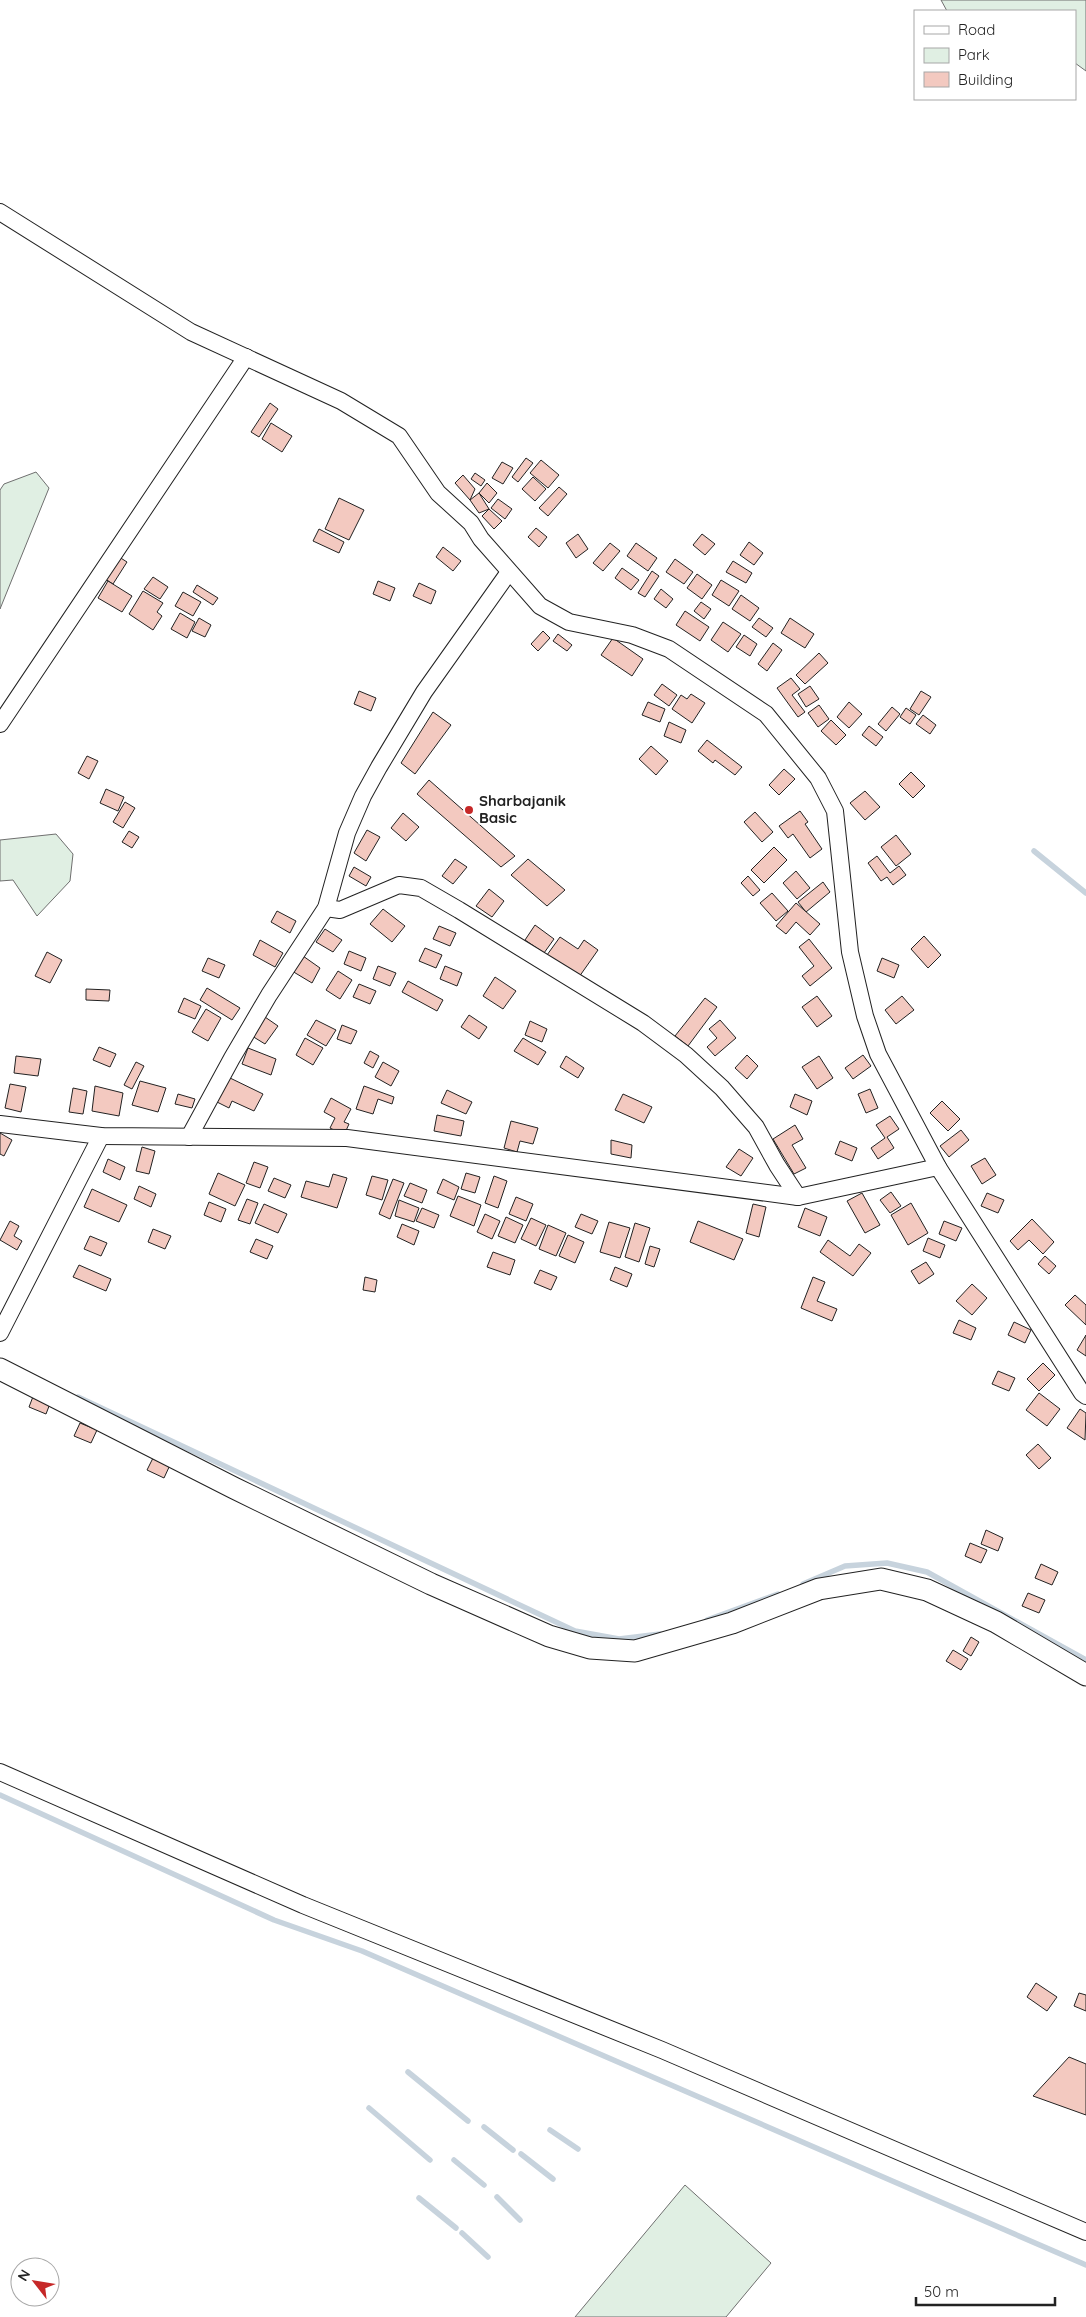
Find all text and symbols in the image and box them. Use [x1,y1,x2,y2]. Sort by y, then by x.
legend [914,10,1076,100]
text: Road [958,20,995,39]
text: Park [958,45,990,64]
text: Building [958,70,1013,89]
place label: Sharbajanik Basic [479,791,566,827]
marker: Sharbajanik Basic [463,804,475,816]
north arrow [10,2257,60,2307]
text: N [13,2266,34,2284]
scale bar [916,2274,1055,2306]
text: 50 m [924,2282,959,2301]

